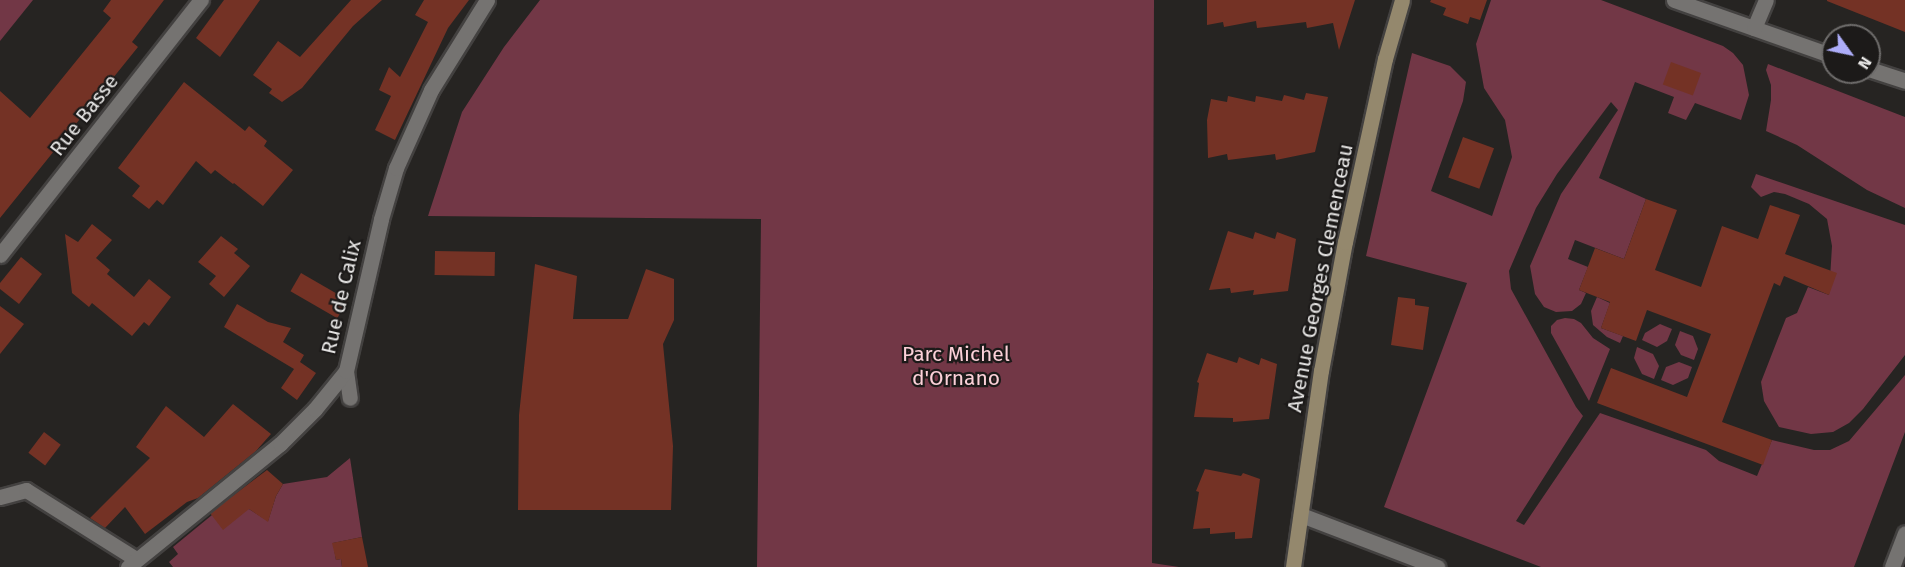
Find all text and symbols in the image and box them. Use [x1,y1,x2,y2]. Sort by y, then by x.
north arrow [1821,24,1881,84]
text: N [1854,53,1876,73]
street label: Rue Basse [44,69,124,161]
street label: Avenue Georges Clemenceau [1282,142,1358,414]
street label: Rue de Calix [316,237,366,357]
park label: Parc Michel d'Ornano [902,341,1010,391]

